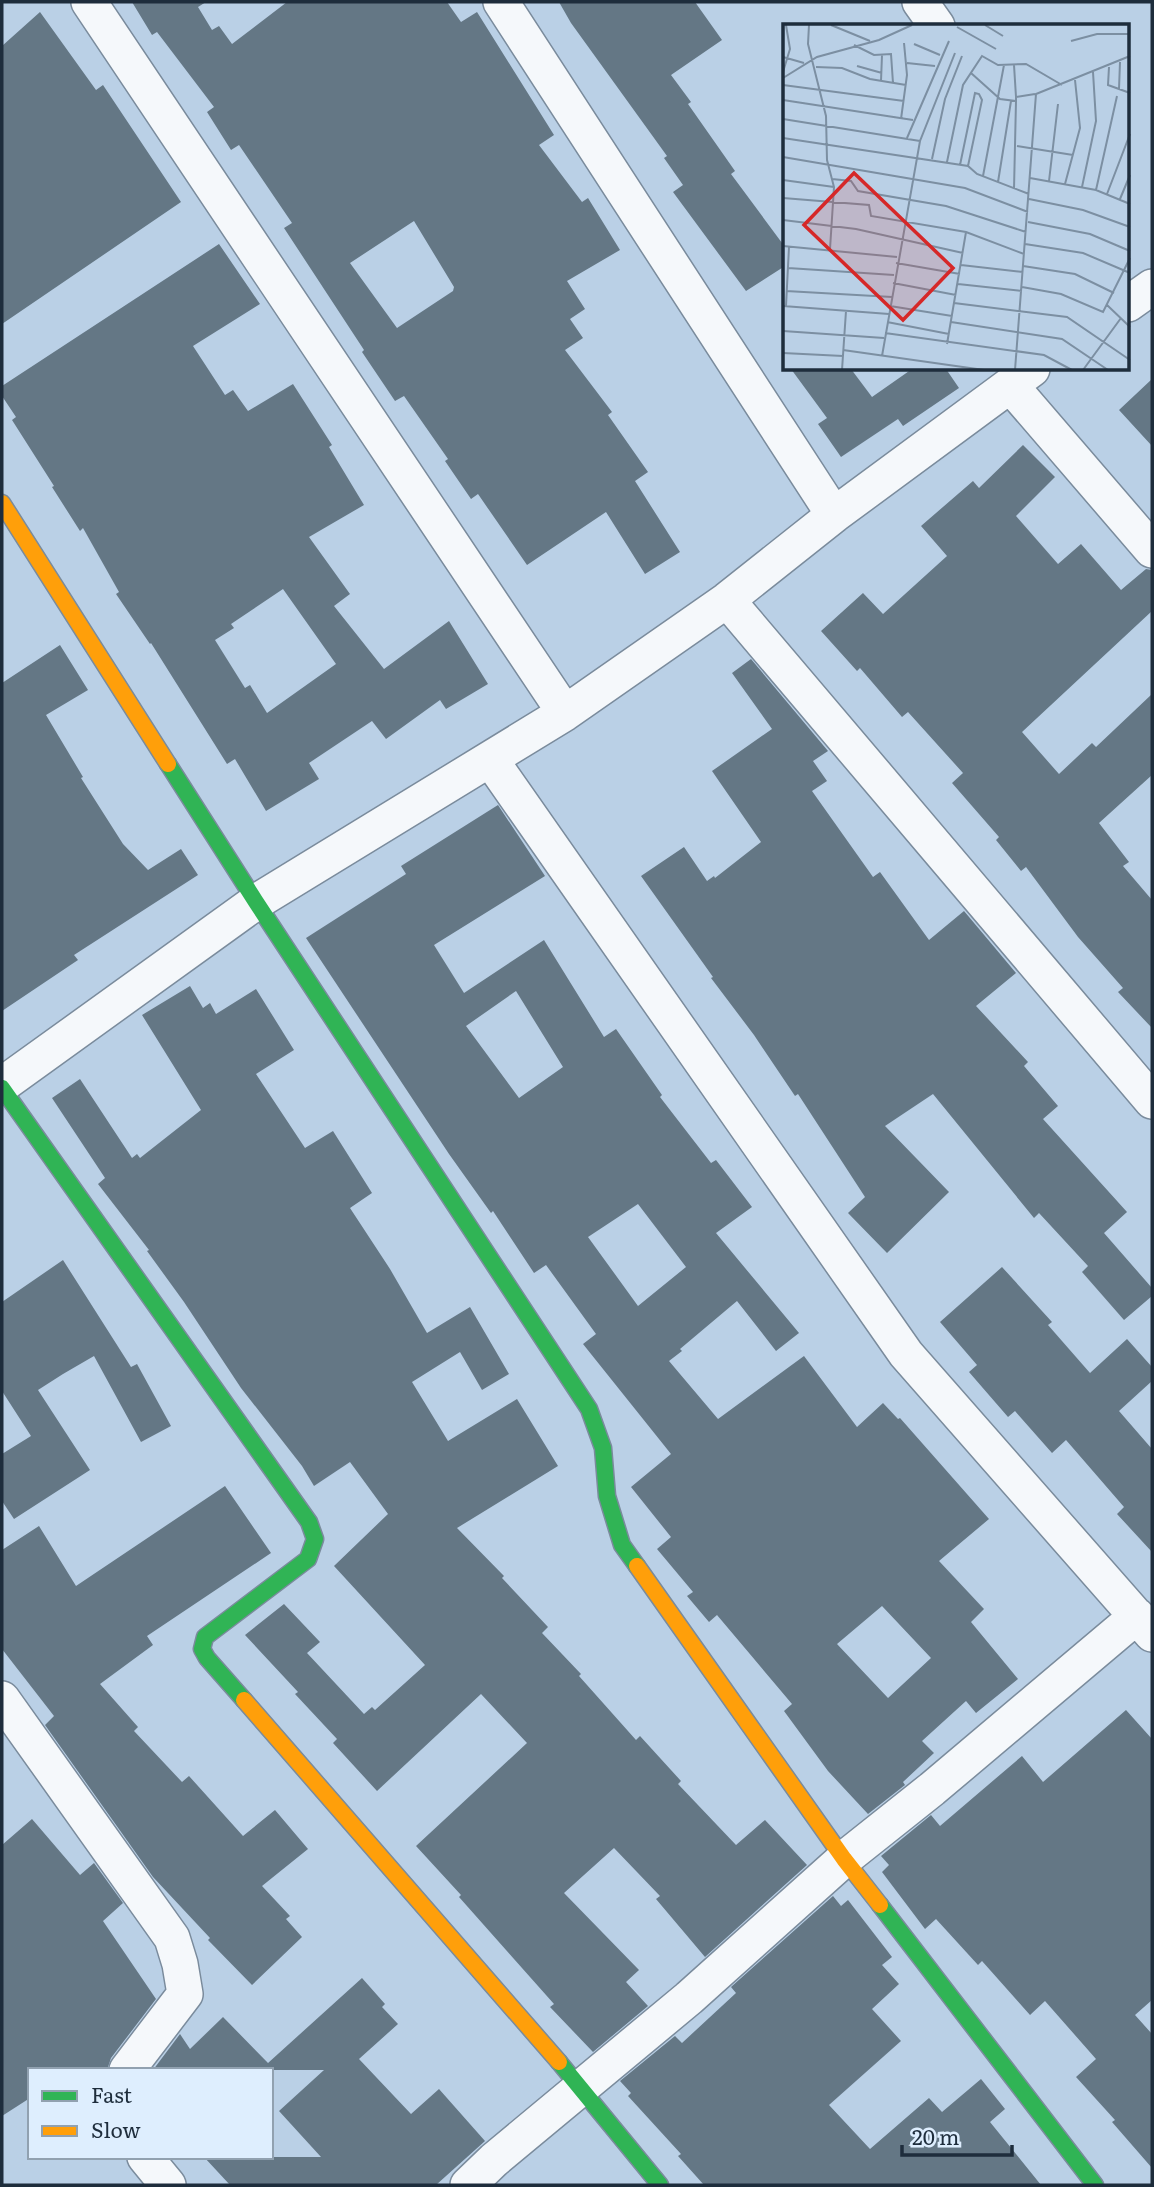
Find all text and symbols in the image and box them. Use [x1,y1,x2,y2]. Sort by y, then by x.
inset map [783,24,1130,371]
legend [28,2068,273,2159]
text: Fast [91,2078,132,2109]
text: Slow [91,2113,141,2144]
scale bar [902,2114,1012,2158]
text: 20 m [912,2120,959,2151]

